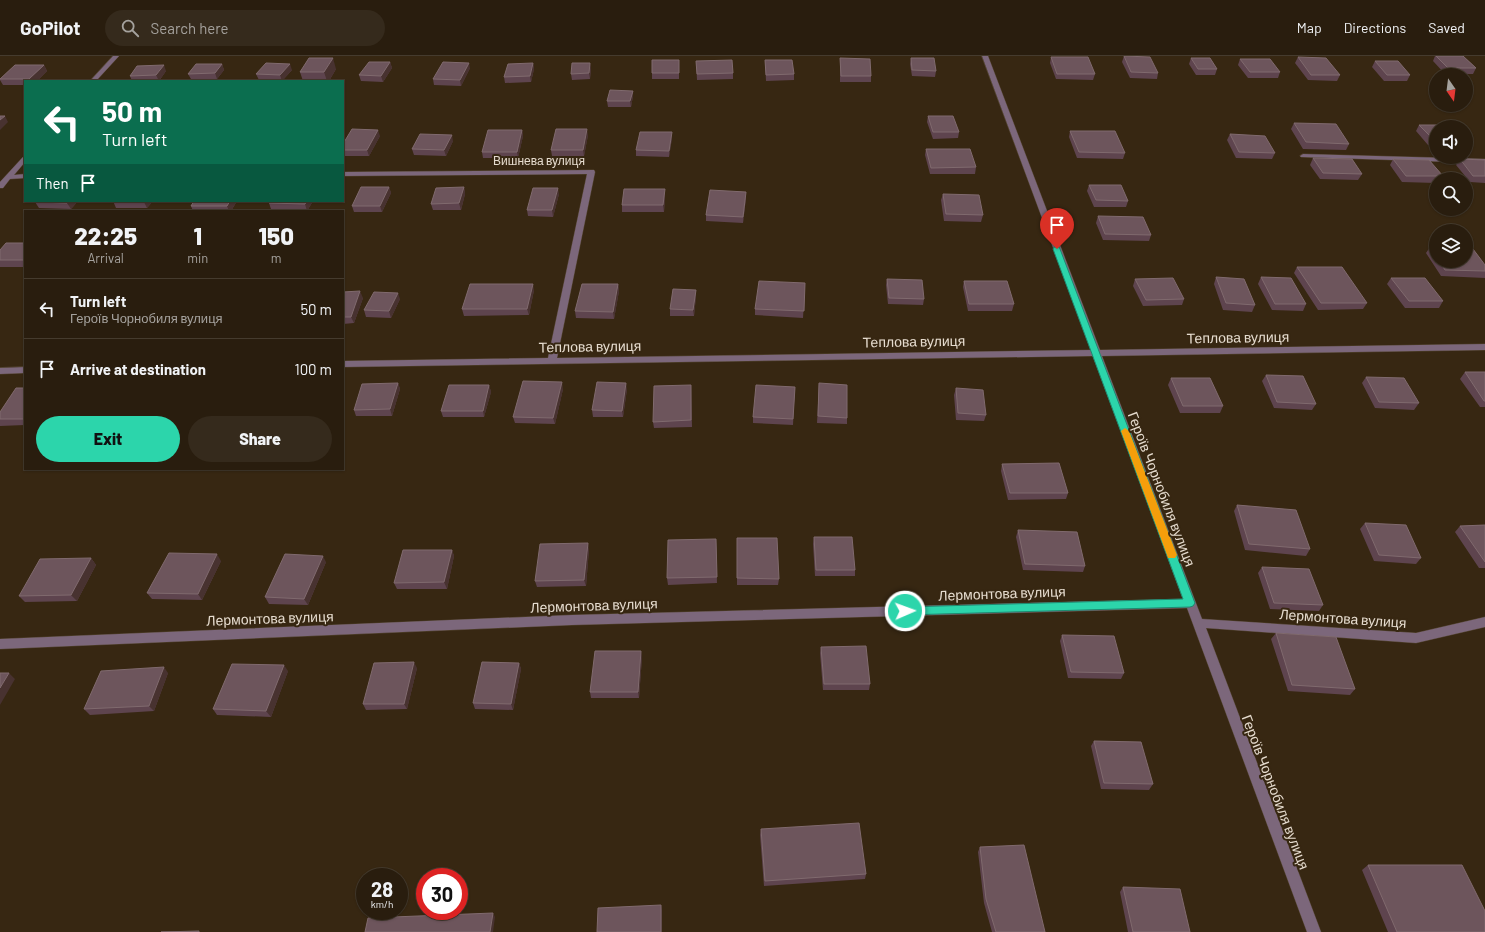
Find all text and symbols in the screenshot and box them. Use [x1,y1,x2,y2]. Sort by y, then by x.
search box [105,10,385,46]
text: GoPilot [20,16,81,39]
icon: search [119,17,141,39]
text: Search here [151,19,229,37]
text: Map [1297,19,1322,36]
text: Directions [1344,19,1406,36]
text: Saved [1428,19,1465,36]
north arrow [1429,68,1473,112]
map controls [1429,68,1473,268]
text: 50 m [102,94,162,128]
icon: left [36,96,88,148]
button: sound [1429,120,1473,164]
text: Turn left [102,128,168,150]
street label: Вишнева вулиця [493,153,585,168]
icon: arrive [77,172,99,194]
button: search [1429,172,1473,216]
text: Then [36,174,69,192]
pin [1040,208,1074,249]
icon: arrive [1046,214,1068,236]
text: 22:25 [74,221,137,250]
text: 1 [194,221,202,250]
text: 150 [258,221,294,250]
button: layers [1429,224,1473,268]
text: Arrival [87,250,124,266]
text: min [187,250,208,266]
text: m [271,250,282,266]
text: Turn left [70,292,126,310]
icon: left [36,298,58,320]
text: 50 m [300,300,332,318]
text: Героїв Чорнобиля вулиця [70,310,223,326]
street label: Теплова вулиця [1187,328,1289,346]
street label: Теплова вулиця [863,332,965,350]
street label: Теплова вулиця [539,337,641,355]
icon: arrive [36,358,58,380]
text: Arrive at destination [70,360,206,378]
text: 100 m [294,360,332,378]
street label: Героїв Чорнобиля вулиця [1125,409,1199,569]
button: Exit [36,416,180,462]
button: Share [188,416,332,462]
street label: Лермонтова вулиця [938,582,1066,604]
position arrow [884,590,926,632]
street label: Лермонтова вулиця [530,594,658,616]
street label: Лермонтова вулиця [1279,605,1407,631]
street label: Лермонтова вулиця [206,607,334,629]
street label: Героїв Чорнобиля вулиця [1239,712,1313,872]
speed limit sign: 30 [416,868,468,920]
text: 28 [371,877,393,901]
text: km/h [371,898,393,910]

